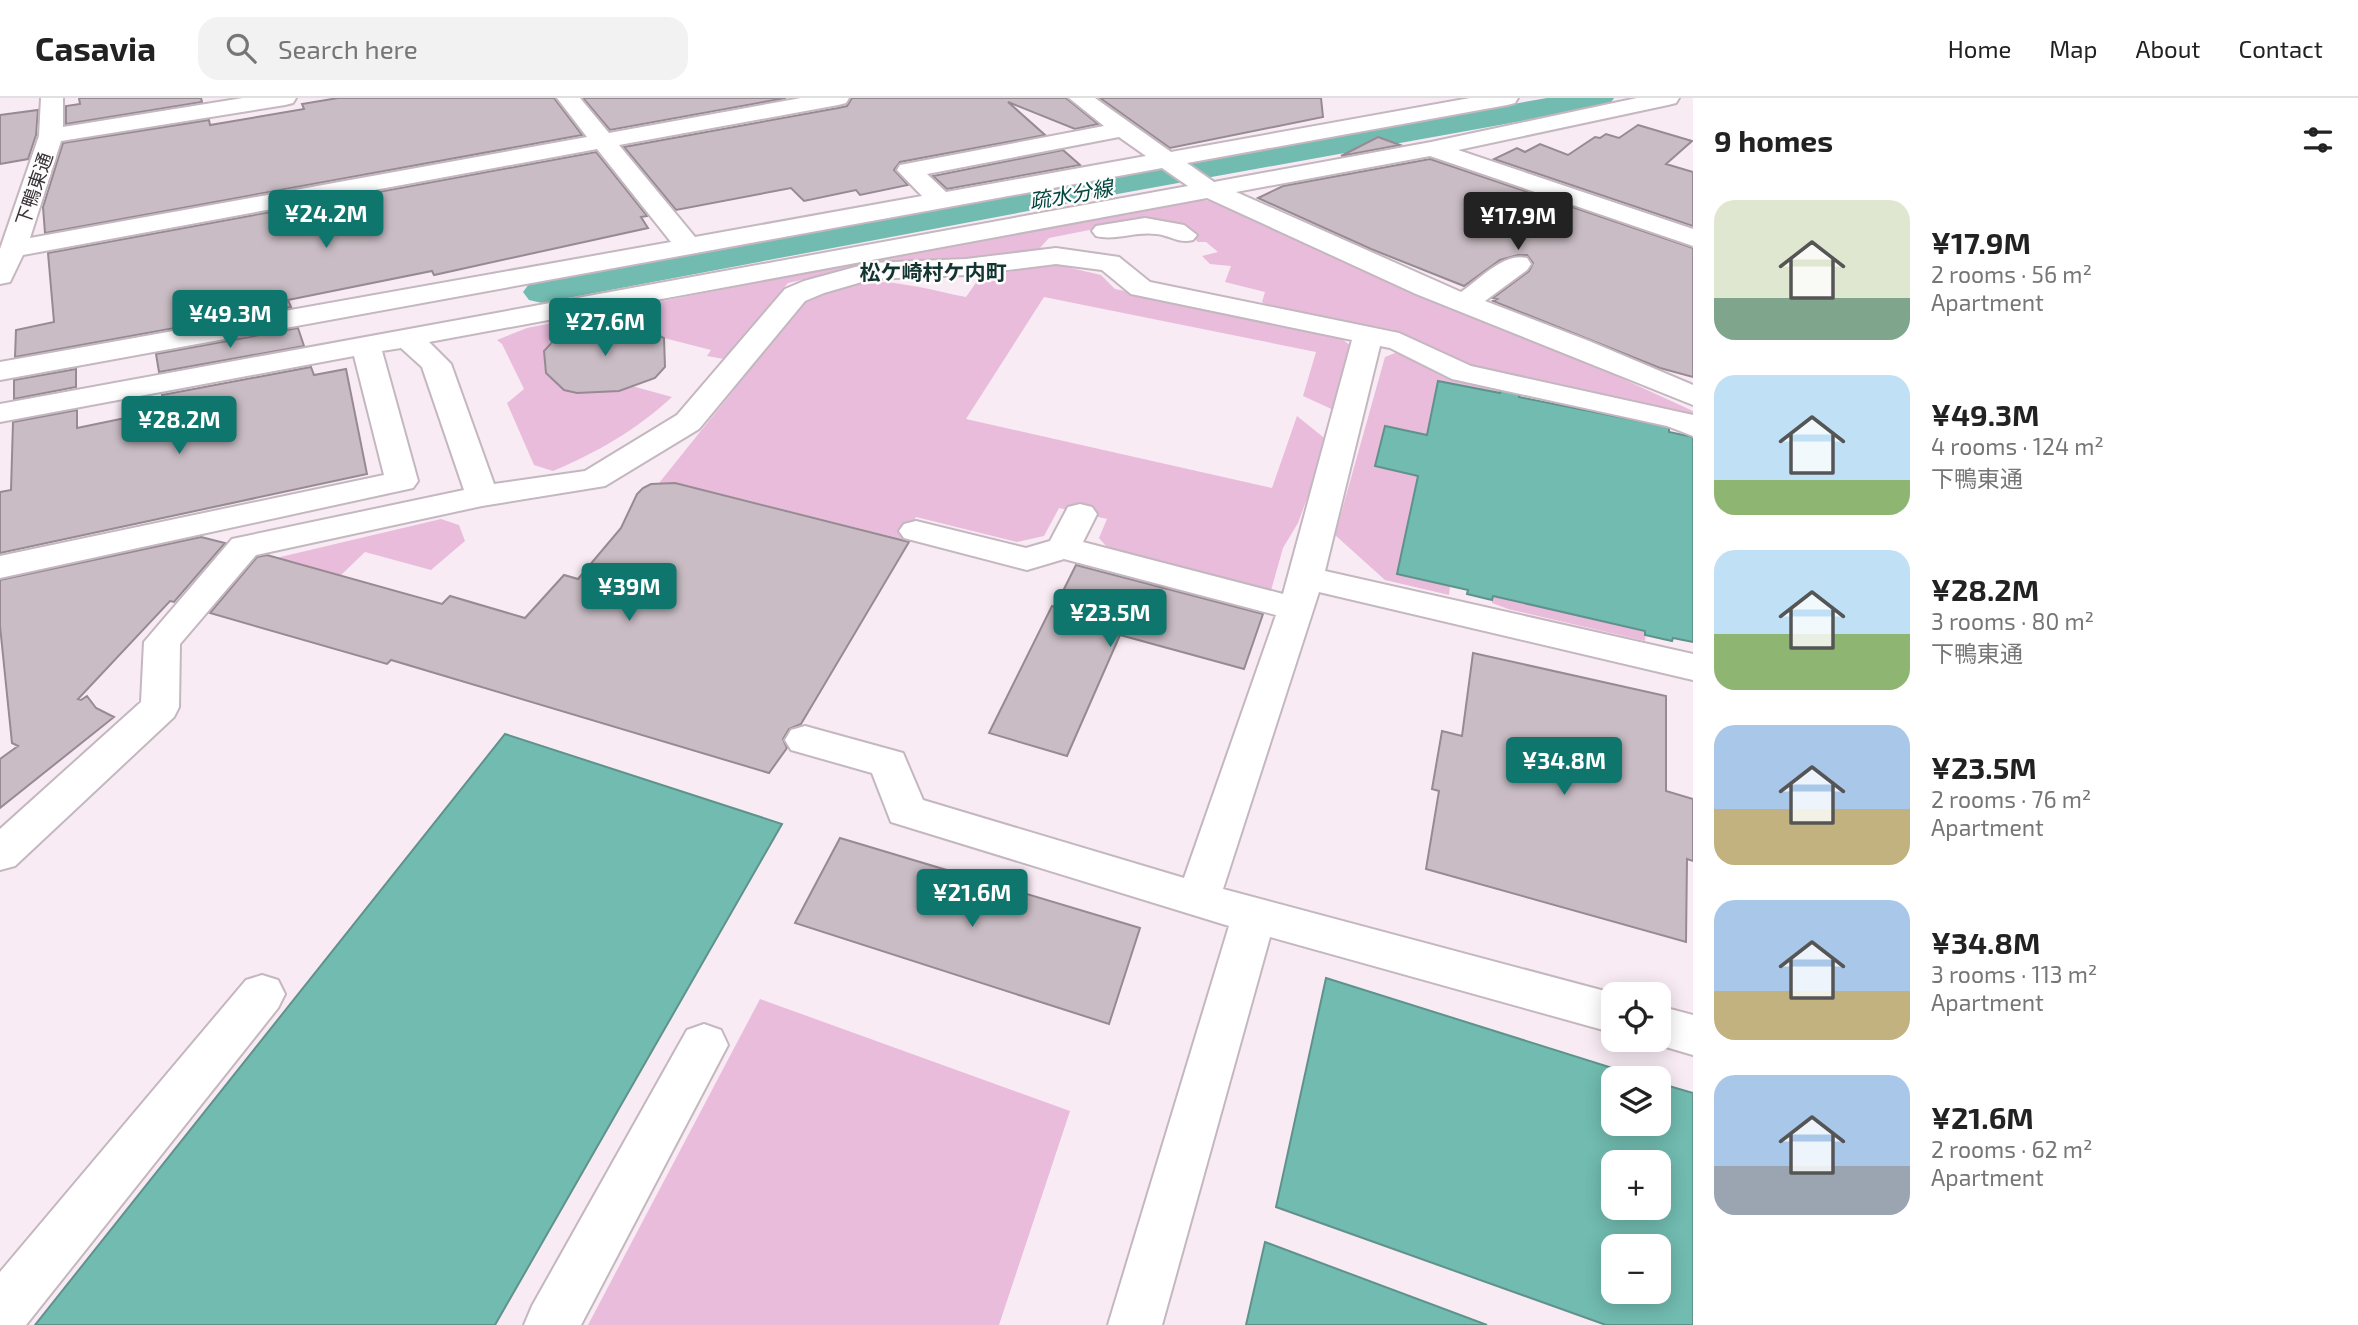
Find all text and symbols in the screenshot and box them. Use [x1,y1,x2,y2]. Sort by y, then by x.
search box [198,17,688,80]
text: Casavia [35,28,156,68]
icon: search [222,29,260,67]
text: Search here [278,33,418,64]
text: Home [1948,34,2011,63]
text: Map [2049,34,2097,63]
text: About [2135,34,2201,63]
text: Contact [2239,34,2323,63]
icon: filters [2299,121,2337,159]
text: 9 homes [1714,122,1833,158]
street label: 下鴨東通 [10,149,57,229]
water label: 疏水分線 [1027,173,1117,213]
pin: ¥24.2M [269,190,383,250]
pin: ¥17.9M [1461,192,1575,252]
text: ¥24.2M [284,199,368,227]
text: ¥17.9M [1480,201,1556,229]
text: ¥17.9M [1931,224,2031,260]
icon: home [1770,228,1854,312]
district label: 松ケ崎村ケ内町 [860,259,1007,284]
text: 2 rooms · 56 m² [1931,260,2092,288]
text: Apartment [1931,288,2044,316]
pin: ¥49.3M [173,290,287,350]
text: ¥49.3M [188,299,272,327]
pin: ¥27.6M [548,299,662,358]
text: ¥27.6M [565,307,645,335]
pin: ¥28.2M [122,396,236,456]
text: ¥49.3M [1931,396,2040,432]
icon: home [1770,403,1854,487]
text: ¥28.2M [138,405,220,433]
text: 4 rooms · 124 m² [1931,432,2104,460]
text: 下鴨東通 [1931,464,2023,492]
pin: ¥39M [588,564,670,623]
text: ¥28.2M [1931,571,2039,607]
text: ¥39M [598,572,660,600]
icon: home [1770,578,1854,662]
pin: ¥23.5M [1053,589,1167,649]
text: ¥23.5M [1069,598,1151,626]
text: 3 rooms · 80 m² [1931,607,2094,635]
text: 下鴨東通 [1931,639,2023,667]
pin: ¥34.8M [1507,738,1621,797]
text: ¥34.8M [1522,746,1606,774]
text: ¥23.5M [1931,749,2037,785]
icon: home [1770,753,1854,837]
text: 2 rooms · 76 m² [1931,785,2091,813]
text: Apartment [1931,813,2044,841]
pin: ¥21.6M [915,870,1029,929]
text: ¥21.6M [933,878,1011,906]
text: ¥34.8M [1931,924,2041,960]
icon: home [1770,928,1854,1012]
text: 3 rooms · 113 m² [1931,960,2097,988]
map controls [1601,982,1671,1304]
button: locate [1601,982,1671,1052]
text: Apartment [1931,988,2044,1016]
button: layers [1601,1066,1671,1136]
text: ¥21.6M [1931,1099,2034,1135]
icon: home [1770,1103,1854,1187]
text: 2 rooms · 62 m² [1931,1135,2093,1163]
button: + [1601,1150,1671,1220]
text: Apartment [1931,1163,2044,1191]
button: − [1601,1234,1671,1304]

